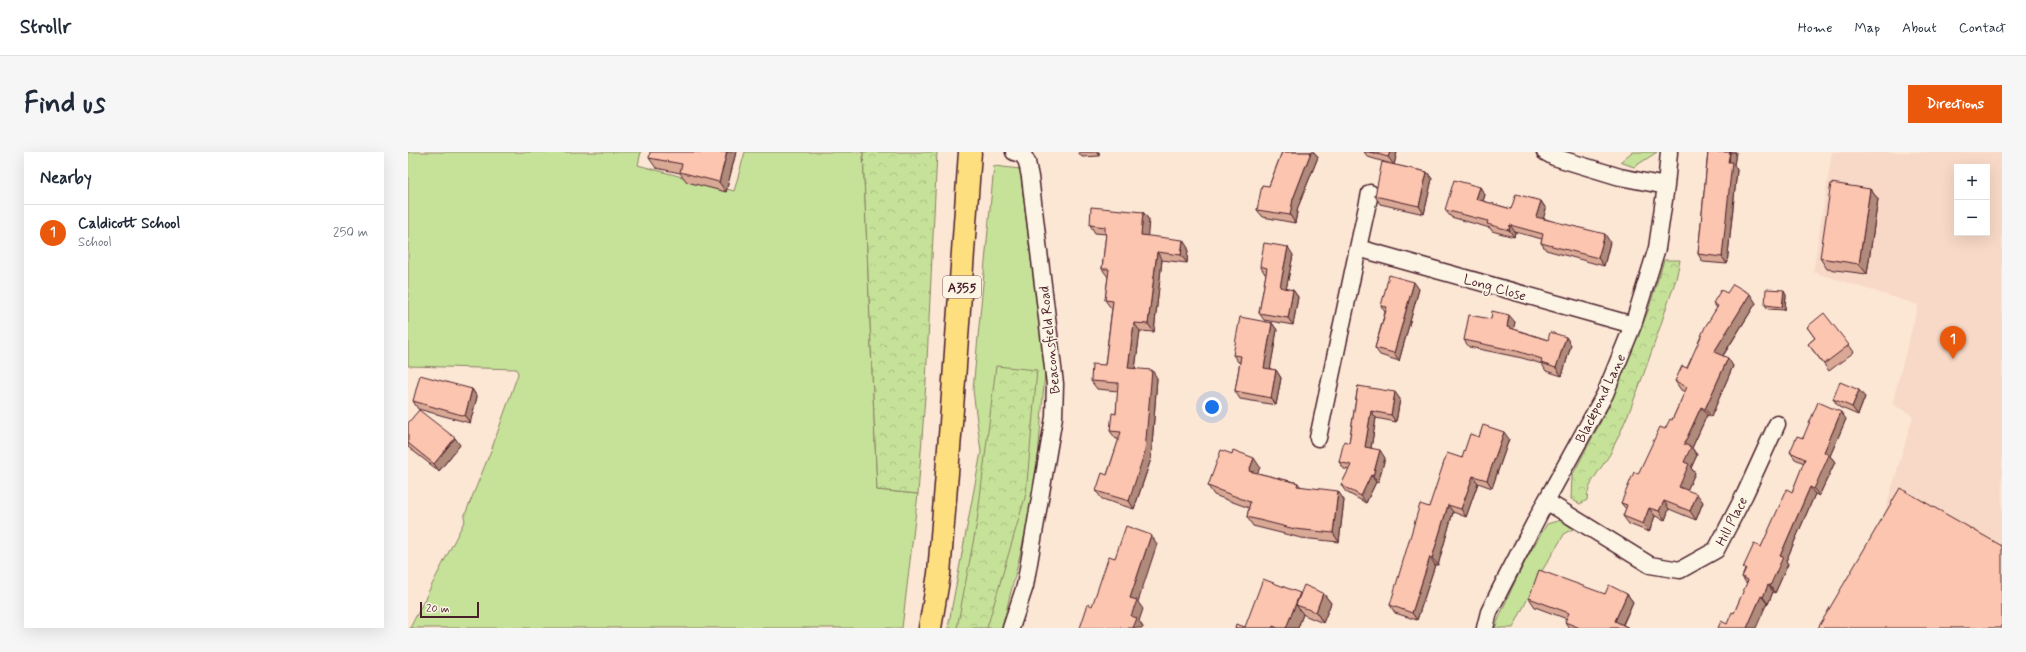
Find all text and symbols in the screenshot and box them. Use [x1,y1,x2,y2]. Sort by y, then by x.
text: Strollr [20,15,71,40]
text: Home [1798,19,1832,37]
text: Map [1854,19,1880,37]
text: About [1902,19,1937,37]
text: Contact [1959,19,2006,37]
button: Directions [1908,85,2002,123]
text: Find us [24,86,105,123]
map controls [1954,164,1990,236]
button: + [1954,164,1990,200]
text: Nearby [40,167,92,189]
button: − [1954,200,1990,236]
text: Caldicott School [78,214,180,234]
text: 1 [50,224,56,241]
text: 250 m [333,224,368,241]
text: School [78,234,112,251]
street label: Long Close [1461,270,1528,306]
road number: A355 [943,276,981,298]
street label: Beaconsfield Road [1035,285,1065,395]
pin: 1 [1940,326,1966,359]
street label: Blackpond Lane [1572,351,1630,446]
your location [1202,397,1222,417]
street label: Hill Place [1712,494,1752,549]
scale bar [420,600,479,619]
text: 20 m [426,602,449,616]

